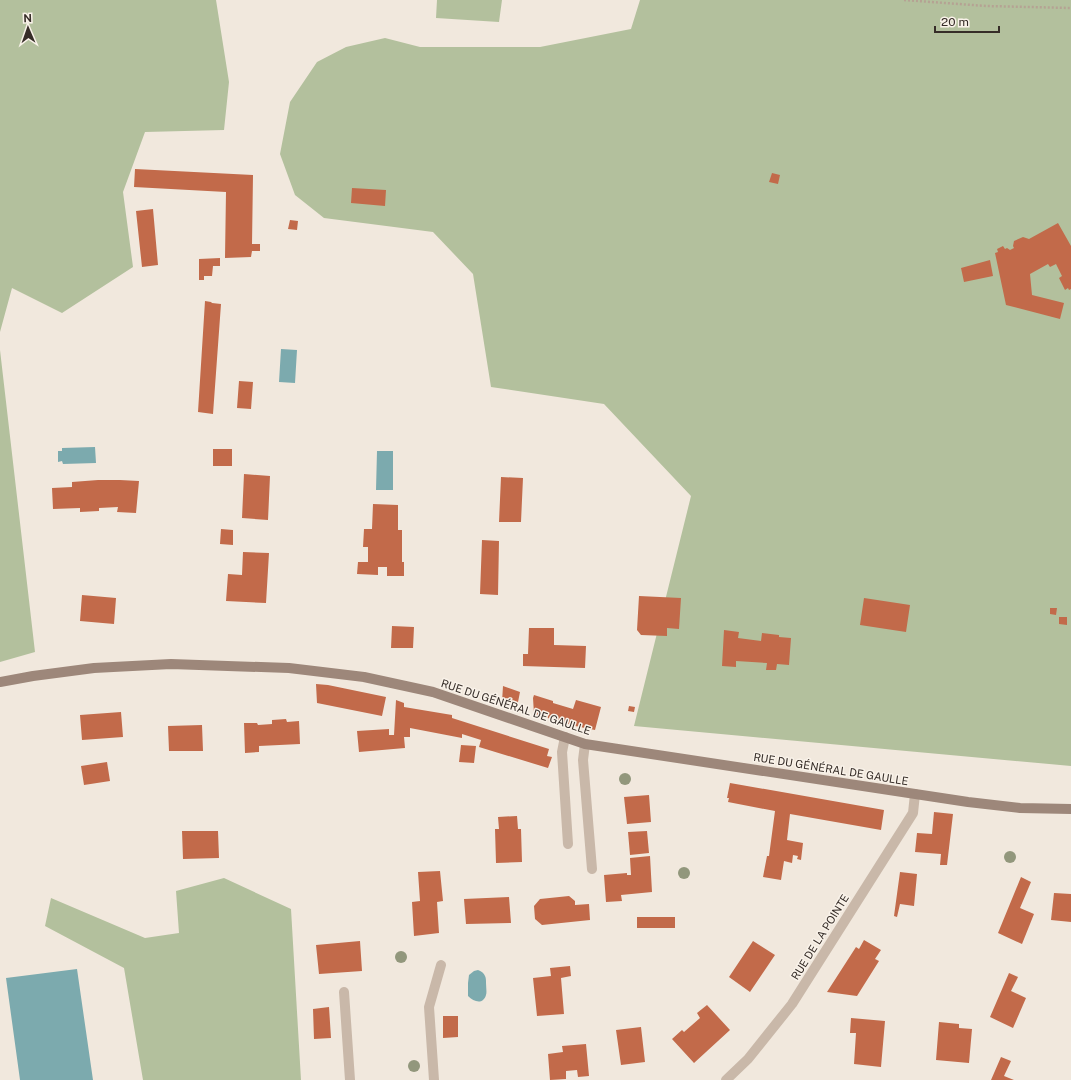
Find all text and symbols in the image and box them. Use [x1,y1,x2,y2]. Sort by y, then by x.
north arrow [8,8,48,48]
scale bar [935,8,999,34]
text: N [23,12,32,24]
text: 20 m [941,15,969,29]
street label: RUE DU GÉNÉRAL DE GAULLE [440,676,593,737]
street label: RUE DU GÉNÉRAL DE GAULLE [753,750,910,787]
street label: RUE DE LA POINTE [789,892,851,982]

